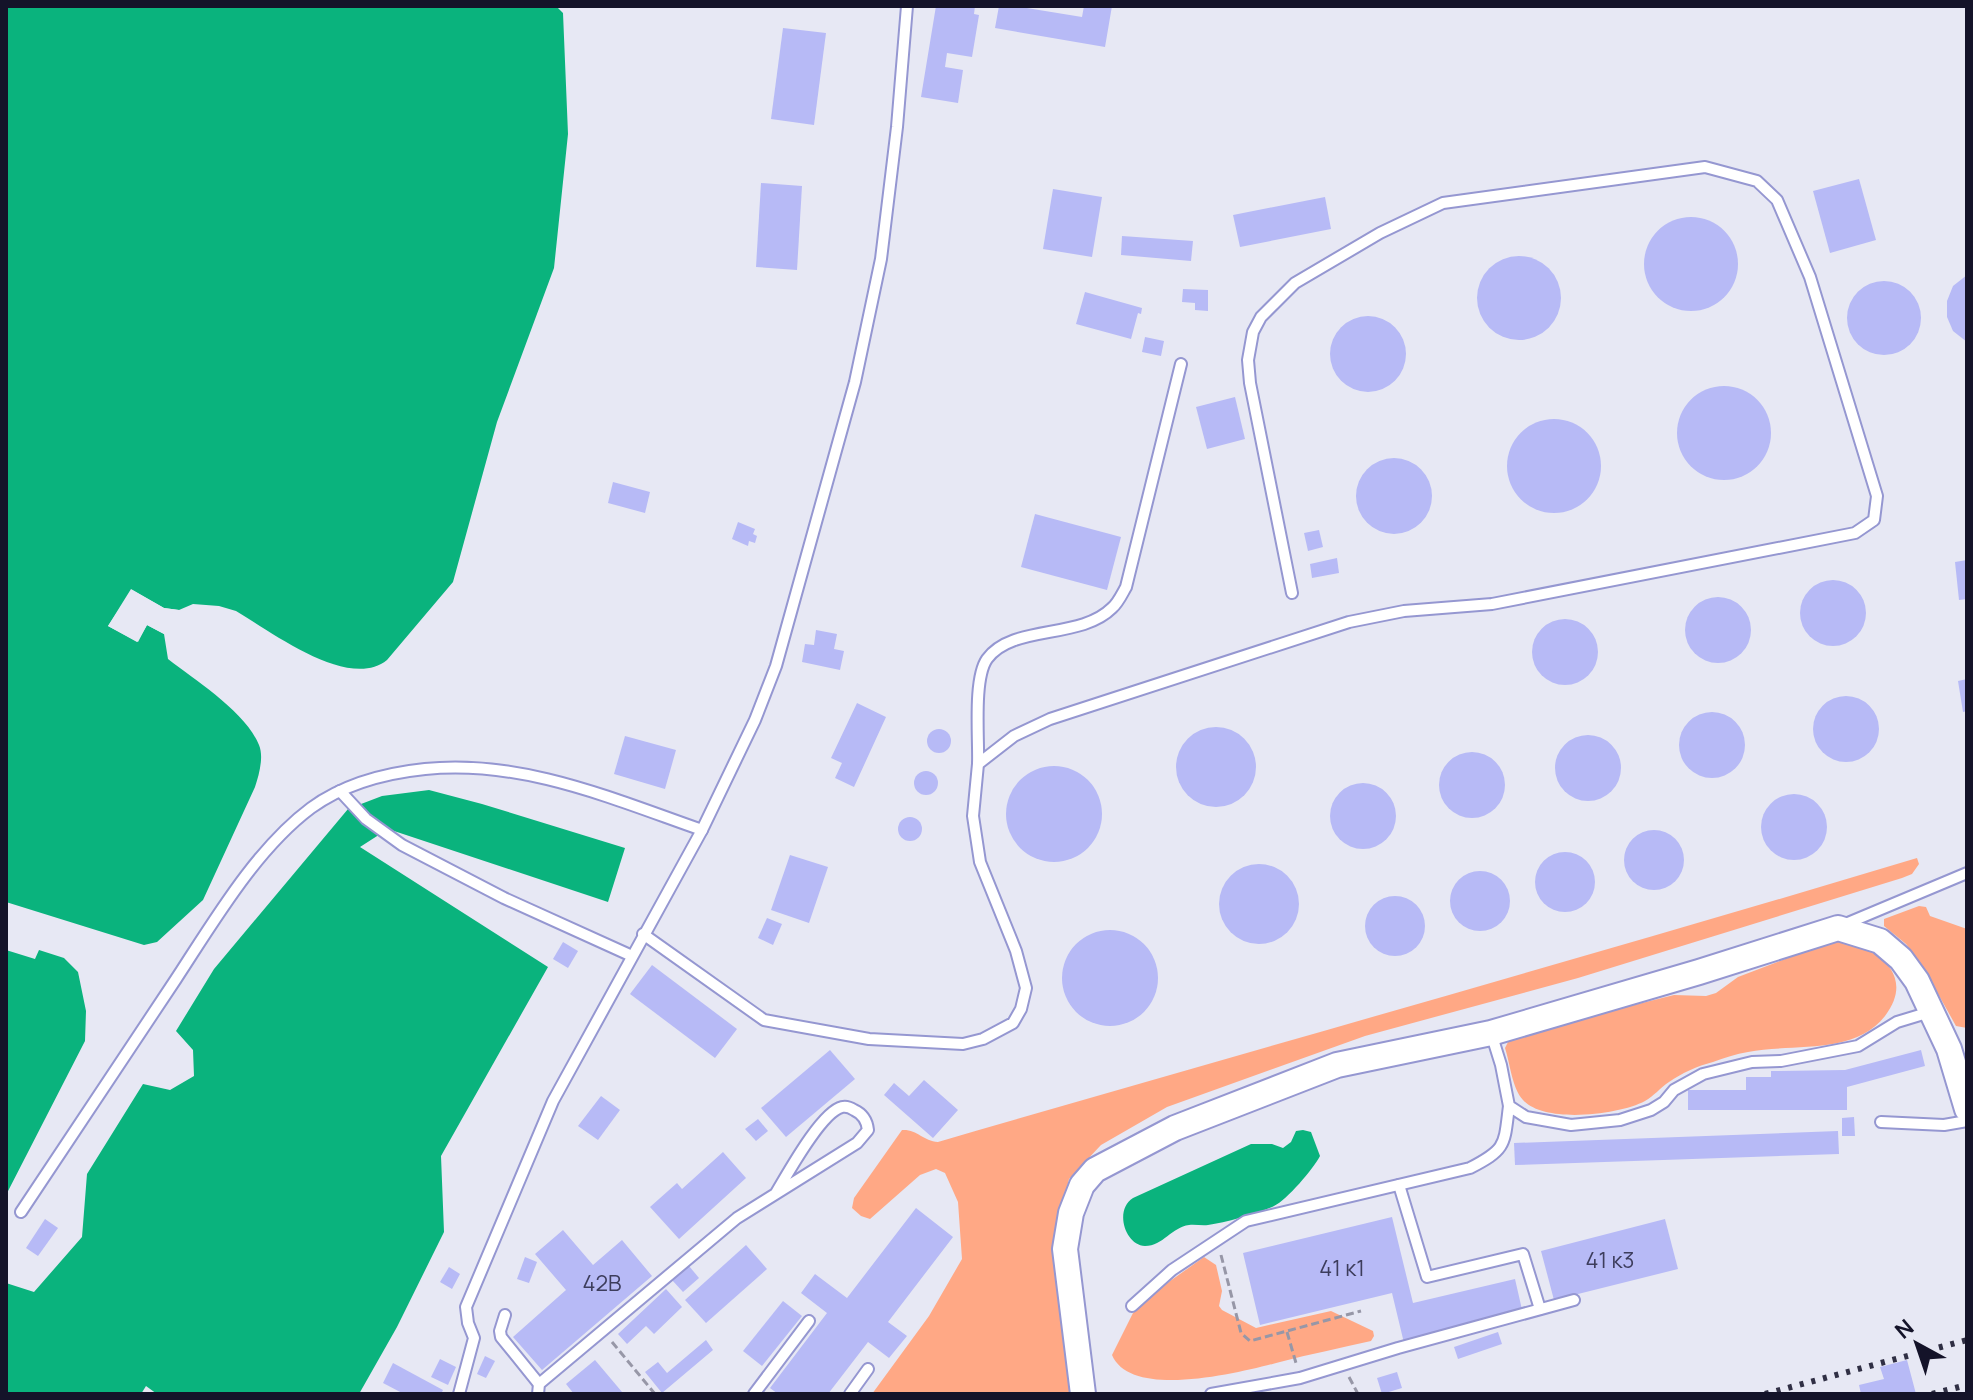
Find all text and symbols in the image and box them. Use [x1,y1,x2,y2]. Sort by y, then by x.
house number: 41 к3 [1585,1245,1635,1275]
house number: 41 к1 [1319,1253,1365,1283]
house number: 42В [583,1268,622,1298]
north arrow [1877,1304,1957,1384]
text: N [1888,1312,1920,1345]

